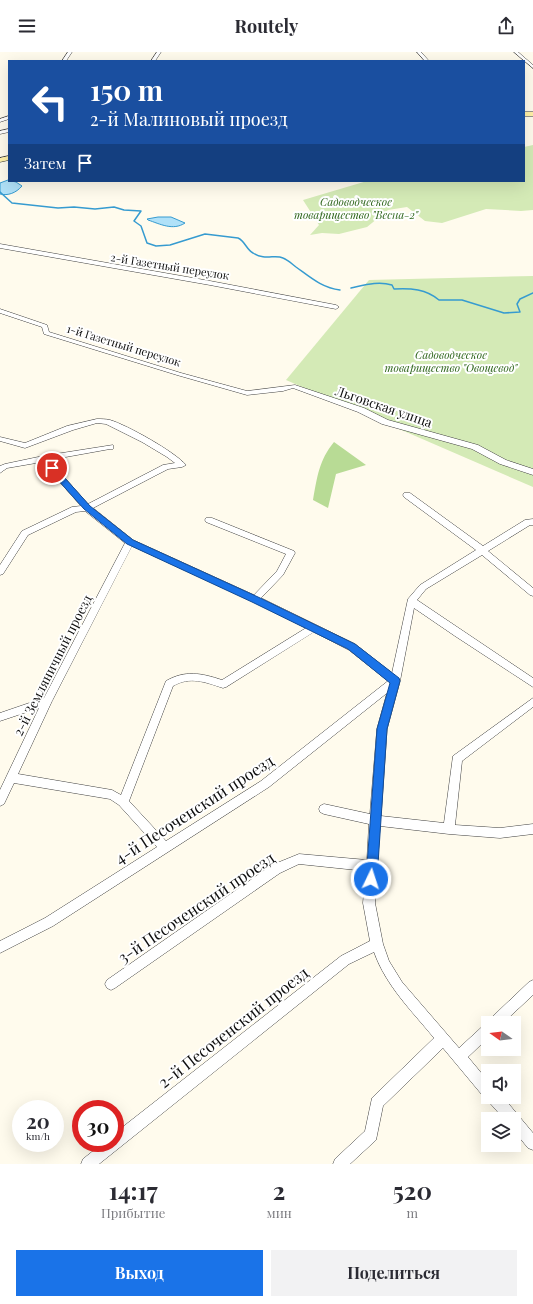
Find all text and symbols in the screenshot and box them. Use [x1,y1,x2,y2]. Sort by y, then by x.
text: Routely [235,14,298,38]
icon: menu [16,15,38,37]
icon: share [495,15,517,37]
text: 150 m [90,71,163,108]
icon: left [24,76,76,128]
text: 2-й Малиновый проезд [90,107,288,131]
icon: arrive [74,152,96,174]
text: Затем [24,153,66,173]
park label: Садоводческое товарищество "Весна-2" [294,194,419,222]
street label: 2-й Газетный переулок [110,249,231,283]
street label: 1-й Газетный переулок [65,320,184,370]
park label: Садоводческое товарищество "Овощевод" [385,347,518,375]
street label: Льговская улица [332,381,435,431]
pin [35,451,69,485]
icon: arrive [41,457,63,479]
street label: 2-й Земляничный проезд [9,591,95,738]
street label: 4-й Песоченский проезд [111,749,278,868]
street label: 3-й Песоченский проезд [114,846,279,967]
position arrow [350,858,392,900]
street label: 2-й Песоченский проезд [154,961,313,1092]
north arrow [481,1016,521,1056]
map controls [481,1016,521,1152]
button: sound [481,1064,521,1104]
speed limit sign: 30 [72,1100,124,1152]
text: 20 [26,1107,50,1134]
button: layers [481,1112,521,1152]
text: km/h [26,1129,50,1143]
text: 14:17 [109,1174,158,1206]
text: 2 [273,1174,285,1206]
text: 520 [393,1174,432,1206]
text: Прибытие [101,1204,165,1221]
text: мин [266,1204,292,1221]
text: m [407,1204,418,1221]
button: Выход [16,1250,263,1296]
button: Поделиться [271,1250,517,1296]

